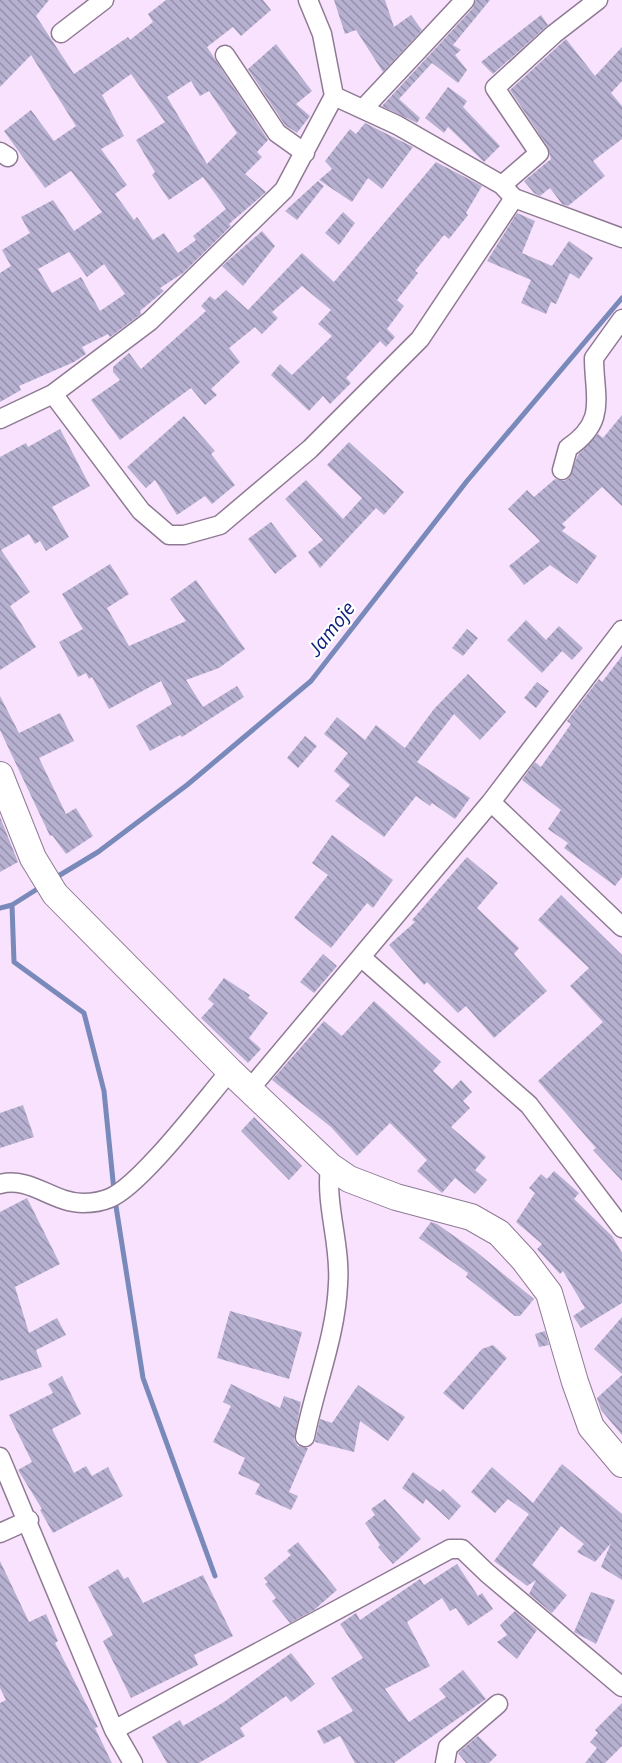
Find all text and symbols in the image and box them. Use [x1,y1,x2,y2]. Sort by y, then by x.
water label: Jamoje [299,595,362,664]

